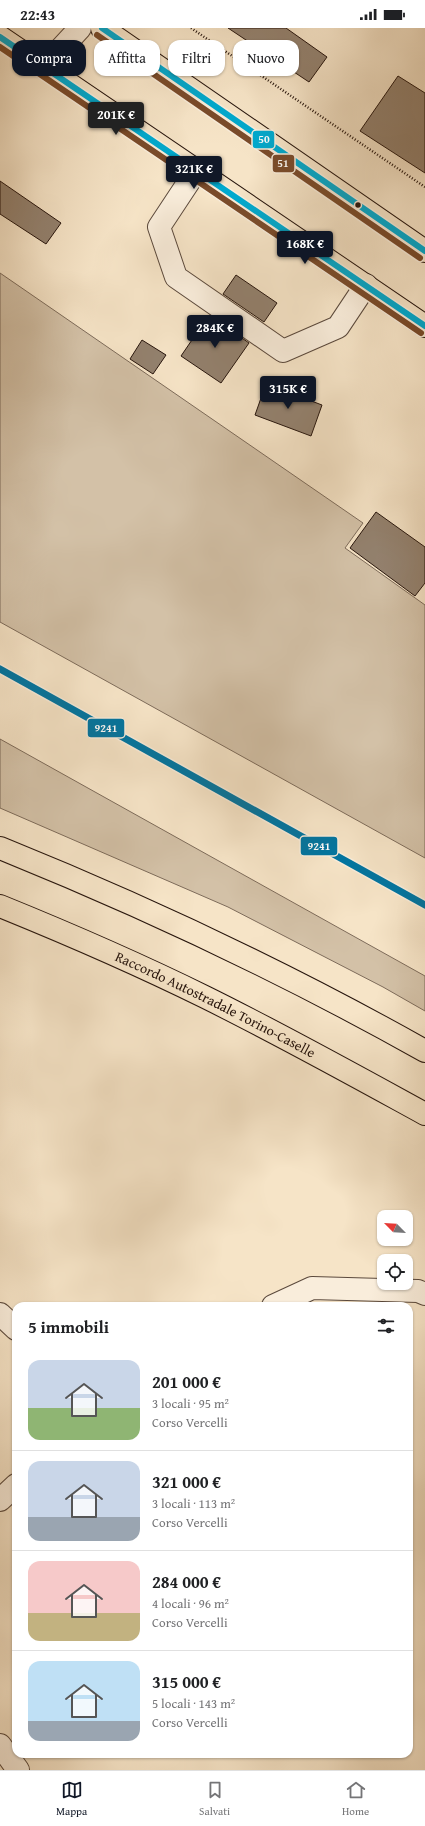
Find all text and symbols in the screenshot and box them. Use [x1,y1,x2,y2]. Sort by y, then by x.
text: 22:43 [20,4,55,25]
chip: Compra [12,40,86,76]
chip: Affitta [94,40,160,76]
chip: Filtri [168,40,225,76]
chip: Nuovo [233,40,299,76]
pin: 201K € [83,102,149,136]
text: 201K € [97,105,135,124]
line badge: 50 [252,130,275,149]
text: 50 [258,131,270,147]
line badge: 51 [272,154,295,173]
text: 51 [277,155,289,171]
pin: 321K € [161,156,227,190]
text: 321K € [175,159,213,178]
unlabelled marker [353,200,363,210]
pin: 168K € [272,231,338,265]
text: 168K € [286,234,324,253]
pin: 284K € [182,315,248,349]
text: 284K € [196,318,234,337]
pin: 315K € [255,376,321,410]
text: 315K € [269,379,307,398]
line badge: 9241 [87,718,125,738]
text: 9241 [95,720,118,736]
line badge: 9241 [300,836,338,856]
text: 9241 [308,838,331,854]
street label: Raccordo Autostradale Torino-Caselle [112,946,320,1063]
north arrow [377,1210,413,1246]
map controls [377,1210,413,1290]
button: locate [377,1254,413,1290]
text: 5 immobili [28,1314,109,1339]
icon: filters [375,1315,397,1337]
text: 201 000 € [152,1369,221,1394]
icon: home [60,1376,108,1424]
text: 3 locali · 95 m² [152,1394,229,1413]
text: Corso Vercelli [152,1413,228,1432]
text: 321 000 € [152,1469,221,1494]
icon: home [60,1477,108,1525]
text: 3 locali · 113 m² [152,1494,235,1513]
text: Corso Vercelli [152,1513,228,1532]
text: 284 000 € [152,1569,221,1594]
icon: home [60,1577,108,1625]
text: 4 locali · 96 m² [152,1594,229,1613]
text: Corso Vercelli [152,1613,228,1632]
text: 315 000 € [152,1669,221,1694]
icon: home [60,1677,108,1725]
text: 5 locali · 143 m² [152,1694,235,1713]
text: Corso Vercelli [152,1713,228,1732]
tab: Mappa [56,1779,87,1819]
tab: Salvati [199,1779,230,1819]
tab: Home [342,1779,369,1819]

